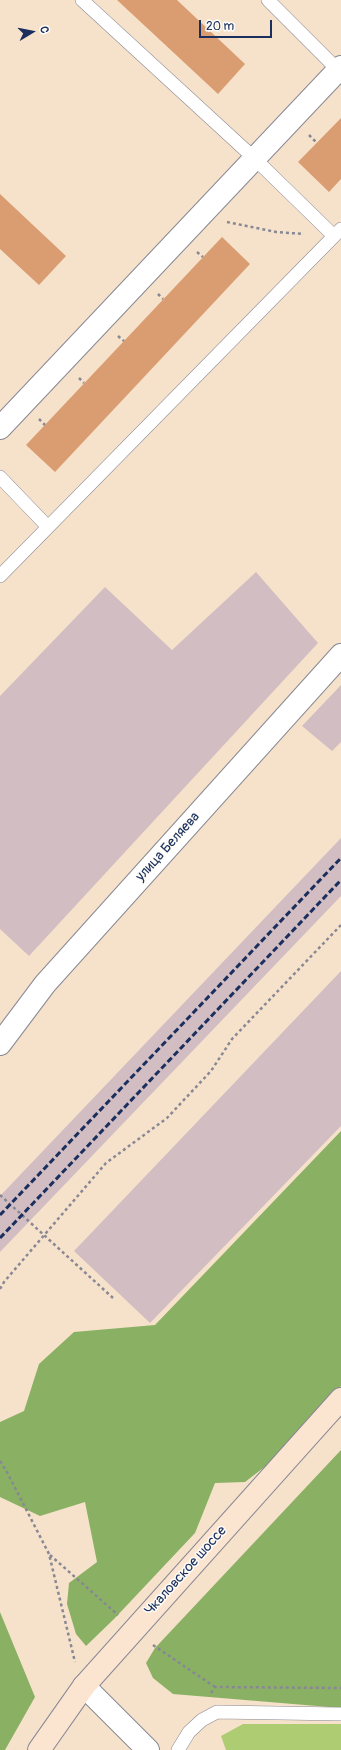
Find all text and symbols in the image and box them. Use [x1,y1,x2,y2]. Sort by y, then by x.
north arrow [12,12,52,52]
scale bar [201,12,274,38]
text: 20 m [206,19,234,34]
text: С [37,25,51,34]
street label: улица Беляева [133,809,203,885]
street label: Чкаловское шоссе [142,1523,230,1619]

